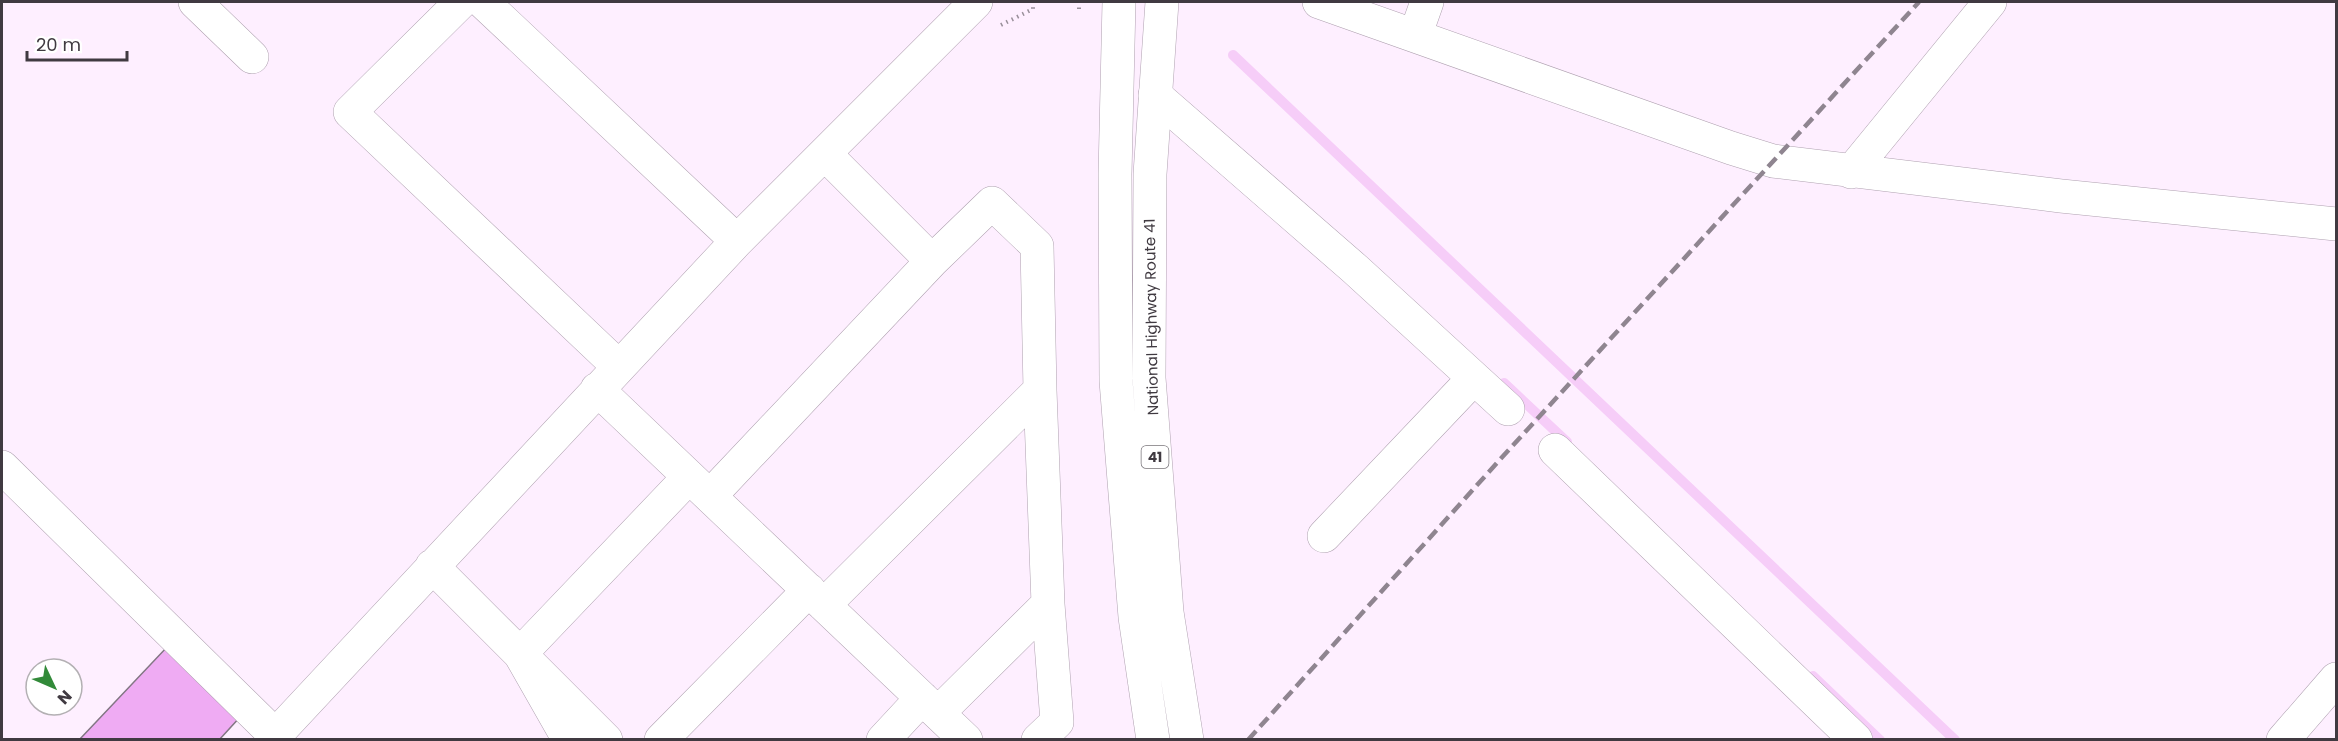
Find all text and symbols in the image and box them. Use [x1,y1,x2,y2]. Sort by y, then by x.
scale bar [27,24,128,62]
text: 20 m [36,32,81,57]
street label: National Highway Route 41 [1139,218,1163,416]
road number: 41 [1142,446,1168,468]
north arrow [24,657,84,717]
text: N [52,685,77,709]

